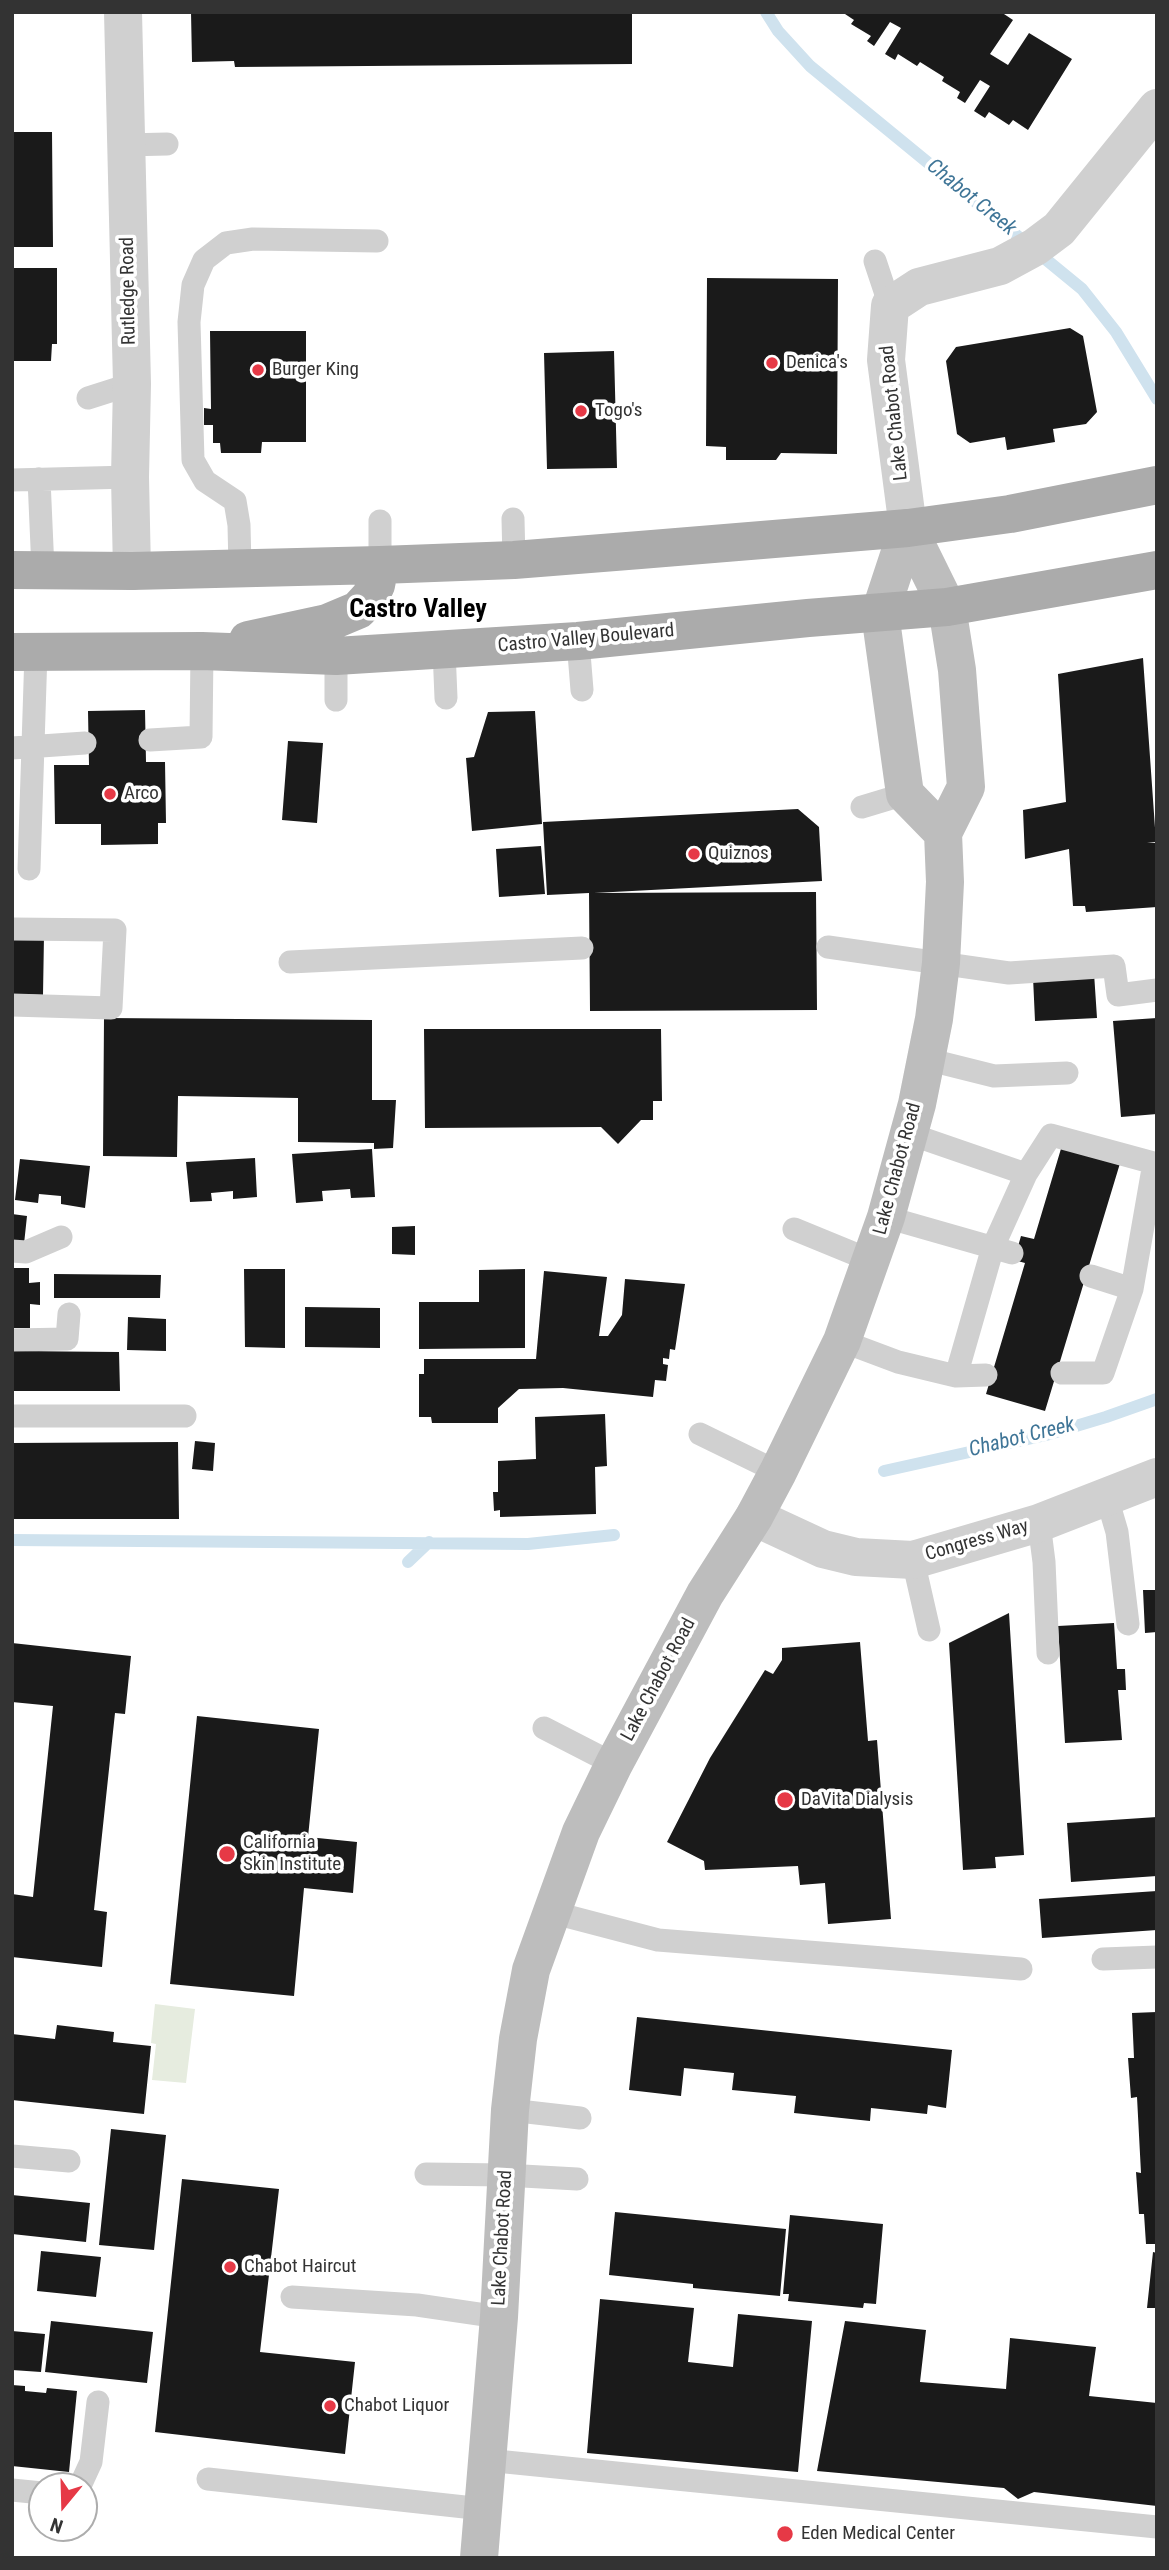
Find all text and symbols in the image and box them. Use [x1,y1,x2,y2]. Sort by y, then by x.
water label: Chabot Creek [921,154,1021,242]
street label: Rutledge Road [117,237,141,345]
street label: Lake Chabot Road [877,344,913,482]
place label: Denica's [786,352,848,374]
marker: Denica's [764,355,780,371]
place label: Burger King [272,359,359,381]
marker: Burger King [250,362,266,378]
place label: Togo's [595,400,642,422]
marker: Togo's [573,403,589,419]
district label: Castro Valley [349,594,487,626]
street label: Castro Valley Boulevard [497,620,675,658]
place label: Arco [124,783,159,805]
marker: Arco [102,786,118,802]
place label: Quiznos [708,843,769,865]
marker: Quiznos [686,846,702,862]
street label: Lake Chabot Road [869,1100,927,1238]
water label: Chabot Creek [967,1413,1077,1463]
street label: Congress Way [923,1515,1031,1567]
street label: Lake Chabot Road [617,1615,701,1745]
place label: DaVita Dialysis [801,1789,913,1811]
marker: DaVita Dialysis [775,1790,795,1810]
place label: California Skin Institute [243,1832,341,1876]
marker: California Skin Institute [217,1844,237,1864]
street label: Lake Chabot Road [488,2170,518,2306]
place label: Chabot Haircut [244,2256,356,2278]
marker: Chabot Haircut [222,2259,238,2275]
place label: Chabot Liquor [344,2395,449,2417]
marker: Chabot Liquor [322,2398,338,2414]
north arrow [28,2472,98,2542]
text: N [47,2513,66,2538]
place label: Eden Medical Center [801,2523,955,2545]
marker: Eden Medical Center [775,2524,795,2544]

